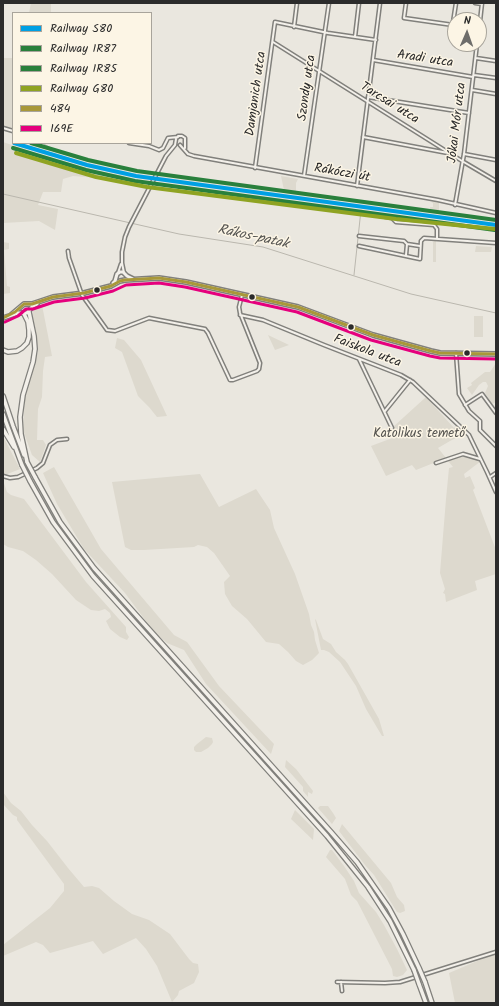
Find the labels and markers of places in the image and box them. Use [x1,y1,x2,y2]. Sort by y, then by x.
unlabelled marker [92,285,102,295]
unlabelled marker [247,292,257,302]
unlabelled marker [346,322,356,332]
unlabelled marker [462,348,472,358]

